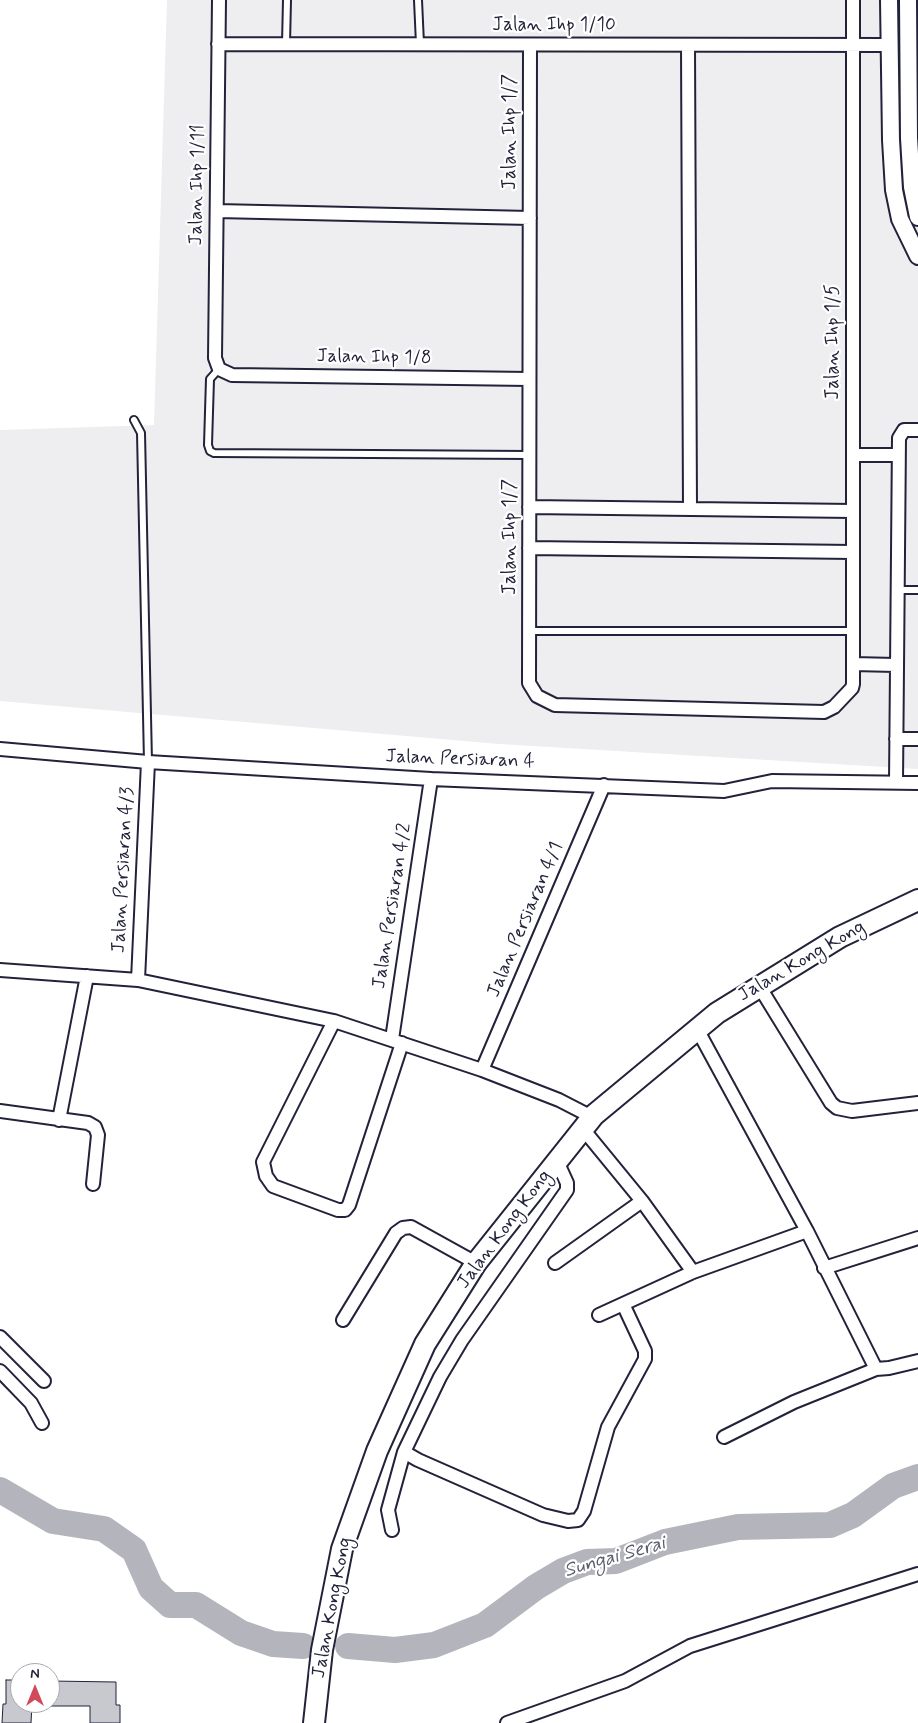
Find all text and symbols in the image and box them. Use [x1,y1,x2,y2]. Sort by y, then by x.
street label: Jalan Ihp 1/10 [492,15,616,37]
street label: Jalan Ihp 1/7 [500,74,522,190]
street label: Jalan Ihp 1/11 [186,124,210,246]
street label: Jalan Ihp 1/5 [823,284,845,400]
street label: Jalan Ihp 1/8 [316,346,432,370]
street label: Jalan Ihp 1/7 [500,479,522,595]
street label: Jalan Persiaran 4 [385,746,535,774]
street label: Jalan Persiaran 4/3 [108,786,140,954]
street label: Jalan Persiaran 4/2 [369,822,417,990]
street label: Jalan Persiaran 4/1 [483,839,569,1001]
street label: Jalan Kong Kong [735,916,869,1008]
street label: Jalan Kong Kong [453,1166,557,1294]
water label: Sungai Serai [562,1532,668,1584]
street label: Jalan Kong Kong [308,1536,358,1680]
north arrow [10,1663,60,1713]
text: N [30,1665,40,1683]

